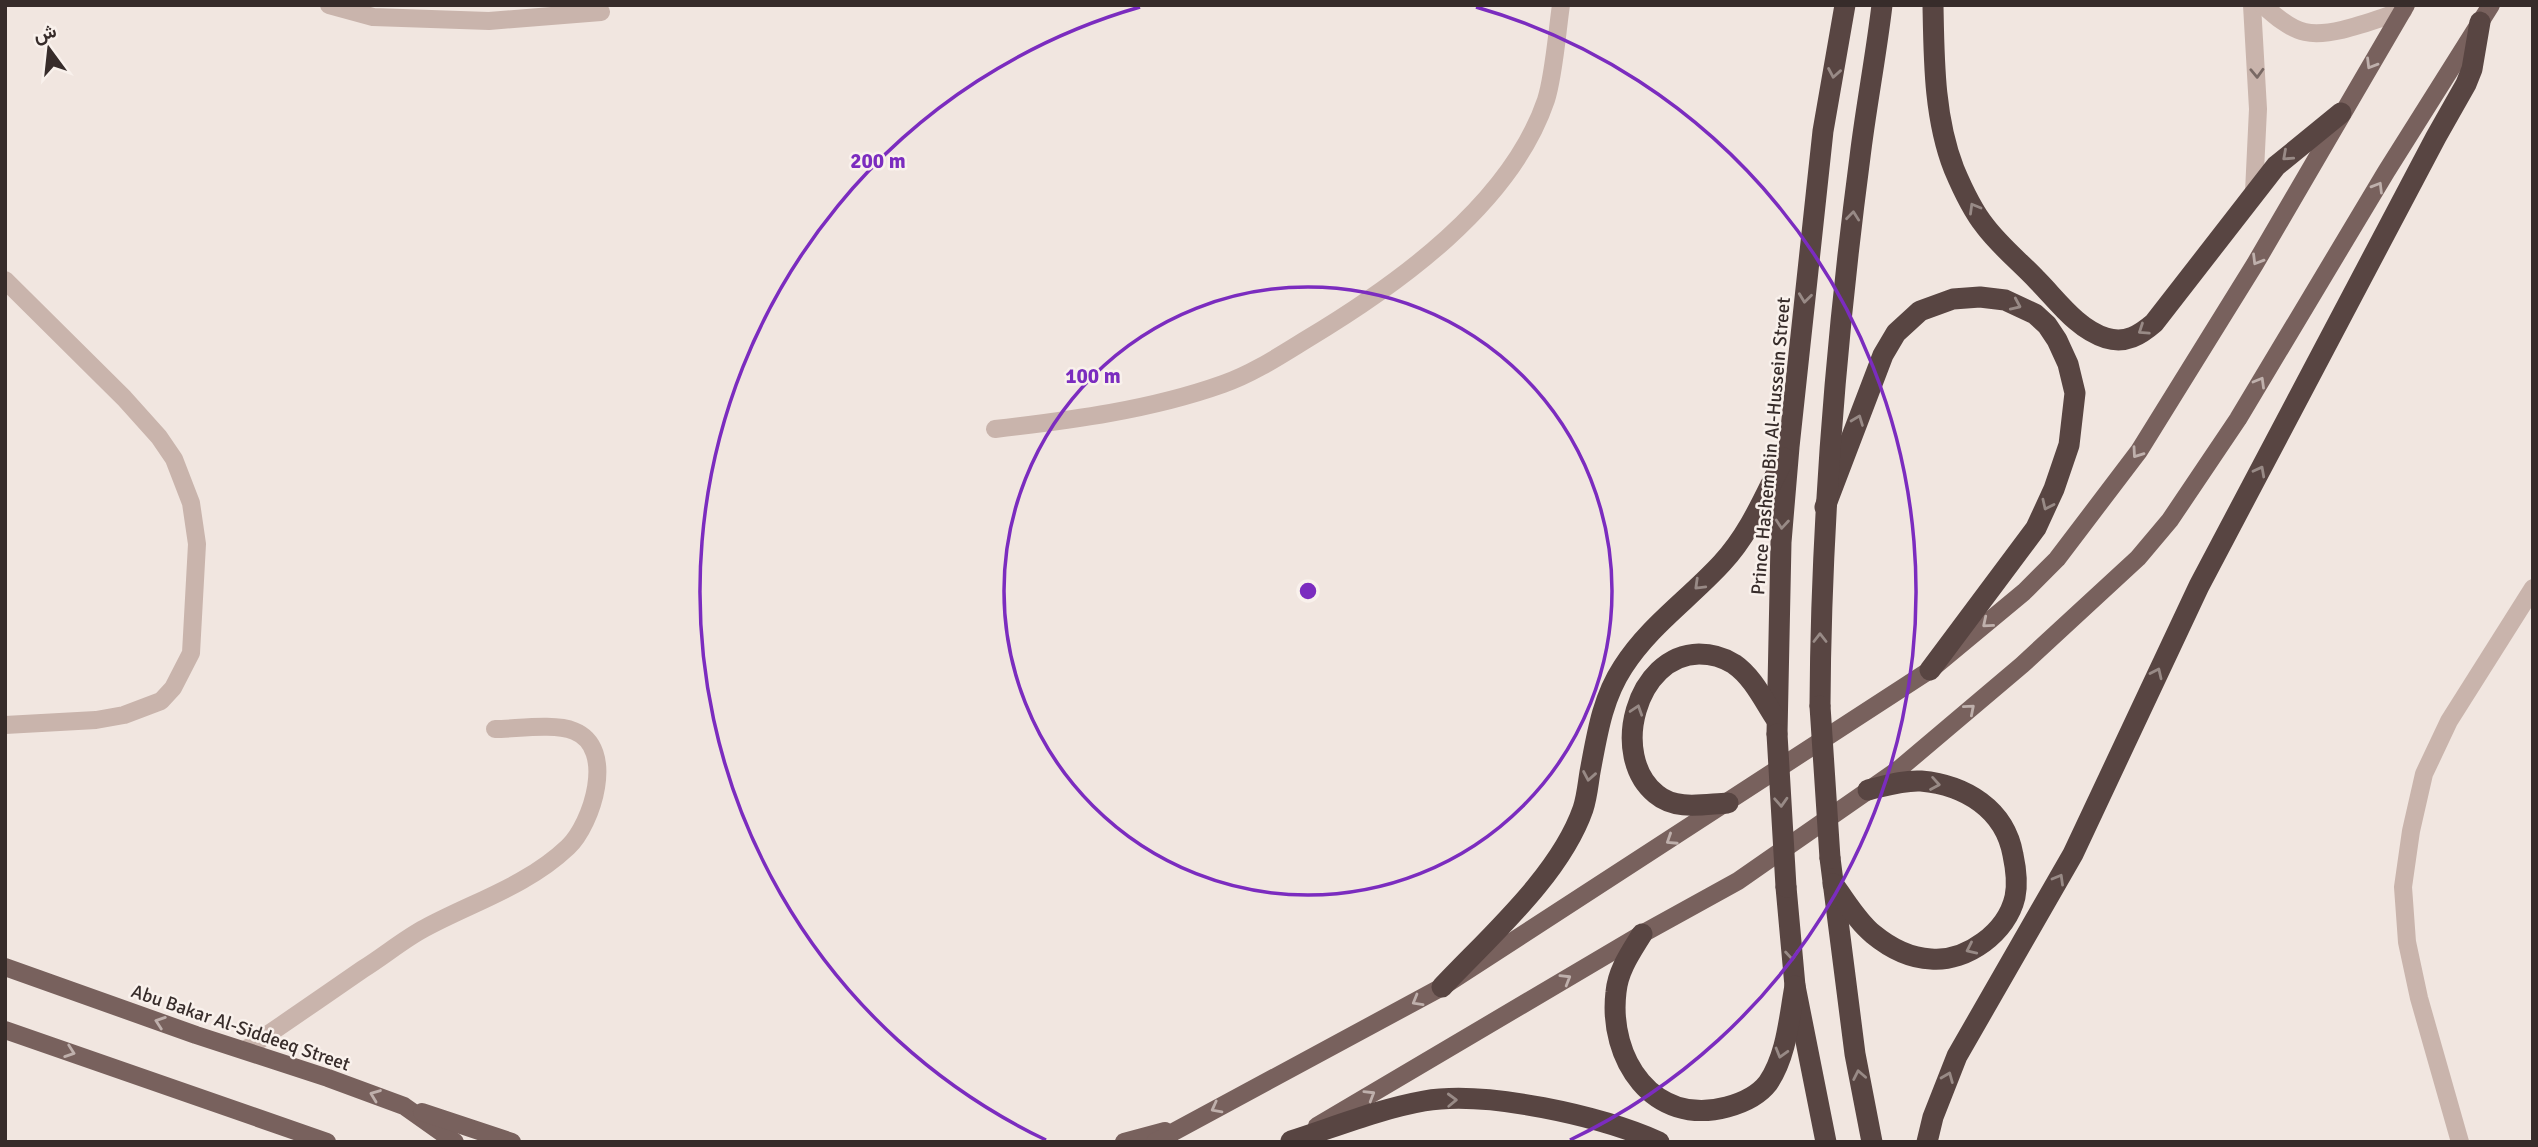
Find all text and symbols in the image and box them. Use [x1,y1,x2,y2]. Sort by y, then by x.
north arrow [14,14,84,84]
text: ش [31,19,59,48]
one-way arrow [2366,56,2379,69]
one-way arrow [1827,67,1842,79]
one-way arrow [2249,68,2265,79]
one-way arrow [2282,147,2295,160]
text: 200 m [850,148,906,174]
one-way arrow [2369,181,2382,194]
one-way arrow [1969,203,1982,215]
one-way arrow [1845,210,1860,221]
one-way arrow [2252,253,2265,266]
one-way arrow [1798,292,1813,304]
street label: Prince Hashem Bin Al-Hussein Street [1746,296,1796,596]
one-way arrow [2009,297,2022,311]
one-way arrow [2138,322,2151,335]
text: 100 m [1065,363,1121,389]
one-way arrow [2252,376,2265,389]
one-way arrow [1850,414,1864,427]
one-way arrow [2132,446,2145,459]
one-way arrow [2252,465,2265,478]
one-way arrow [2041,498,2055,510]
one-way arrow [1775,519,1790,530]
one-way arrow [1695,577,1708,590]
centre of rings [1296,579,1320,603]
one-way arrow [1982,615,1995,627]
one-way arrow [1812,632,1828,643]
one-way arrow [2149,668,2163,680]
one-way arrow [1629,704,1643,717]
one-way arrow [1961,705,1974,717]
one-way arrow [1582,770,1597,782]
one-way arrow [1929,776,1941,791]
one-way arrow [1773,797,1788,808]
one-way arrow [1666,831,1679,844]
one-way arrow [2051,873,2064,886]
one-way arrow [1966,941,1978,955]
one-way arrow [1784,950,1799,961]
one-way arrow [1558,974,1571,987]
street label: Abu Bakar Al-Siddeeq Street [128,979,354,1077]
one-way arrow [1411,993,1424,1006]
one-way arrow [154,1016,166,1030]
one-way arrow [63,1044,76,1058]
one-way arrow [1775,1046,1790,1058]
one-way arrow [1852,1069,1867,1081]
one-way arrow [1940,1072,1954,1084]
one-way arrow [370,1090,382,1104]
one-way arrow [1362,1090,1375,1103]
one-way arrow [1446,1093,1457,1108]
one-way arrow [1211,1099,1223,1113]

